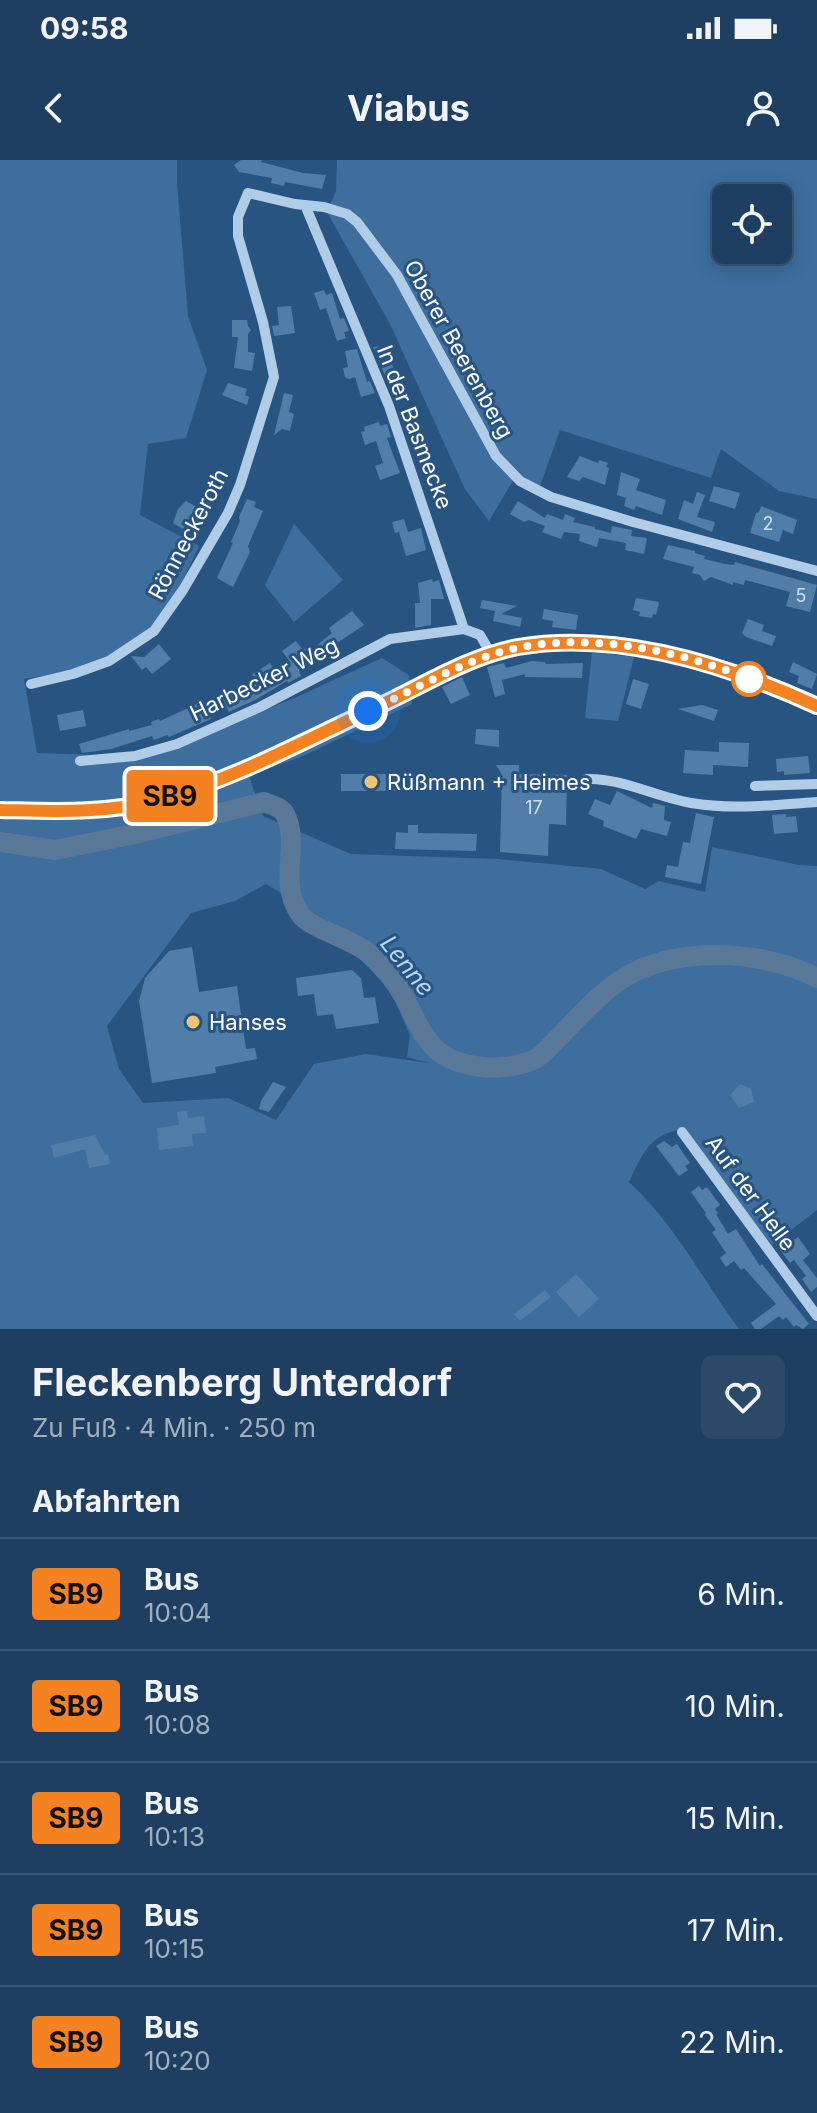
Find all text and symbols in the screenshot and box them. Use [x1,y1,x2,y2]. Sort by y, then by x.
text: 09:58 [40,10,128,46]
icon: back [32,86,76,130]
text: Viabus [347,86,470,130]
icon: person [741,86,785,130]
map controls [712,184,792,264]
button: locate [712,184,792,264]
street label: Oberer Beerenberg [399,255,519,443]
street label: In der Basmecke [372,341,458,513]
street label: Rönneckeroth [143,464,233,604]
house number: 2 [763,513,773,534]
house number: 5 [796,585,806,606]
street label: Harbecker Weg [186,632,342,726]
unlabelled marker [732,662,766,696]
your location [348,691,388,731]
place label: Rüßmann + Heimes [387,769,591,795]
line badge: SB9 [124,770,216,822]
marker: Rüßmann + Heimes [362,773,380,791]
text: SB9 [142,779,198,813]
house number: 17 [525,797,543,818]
water label: Lenne [374,930,441,1002]
place label: Hanses [209,1009,287,1035]
marker: Hanses [184,1013,202,1031]
street label: Auf der Helle [701,1130,801,1256]
button: heart [701,1355,785,1439]
text: Fleckenberg Unterdorf [32,1359,452,1405]
text: Zu Fuß · 4 Min. · 250 m [32,1412,316,1443]
text: Abfahrten [32,1483,181,1519]
text: Bus [144,1561,199,1597]
text: 6 Min. [697,1576,785,1612]
text: SB9 [48,1577,104,1611]
text: 10:04 [144,1597,212,1628]
text: Bus [144,1673,199,1709]
text: 10 Min. [685,1688,785,1724]
text: SB9 [48,1689,104,1723]
text: 10:08 [144,1709,211,1740]
text: Bus [144,1785,199,1821]
text: 15 Min. [685,1800,785,1836]
text: SB9 [48,1801,104,1835]
text: 10:13 [144,1821,205,1852]
text: Bus [144,1897,199,1933]
text: 17 Min. [687,1912,785,1948]
text: SB9 [48,1913,104,1947]
text: 10:15 [144,1933,205,1964]
text: Bus [144,2009,199,2045]
text: 22 Min. [679,2024,785,2060]
text: SB9 [48,2025,104,2059]
text: 10:20 [144,2045,211,2076]

